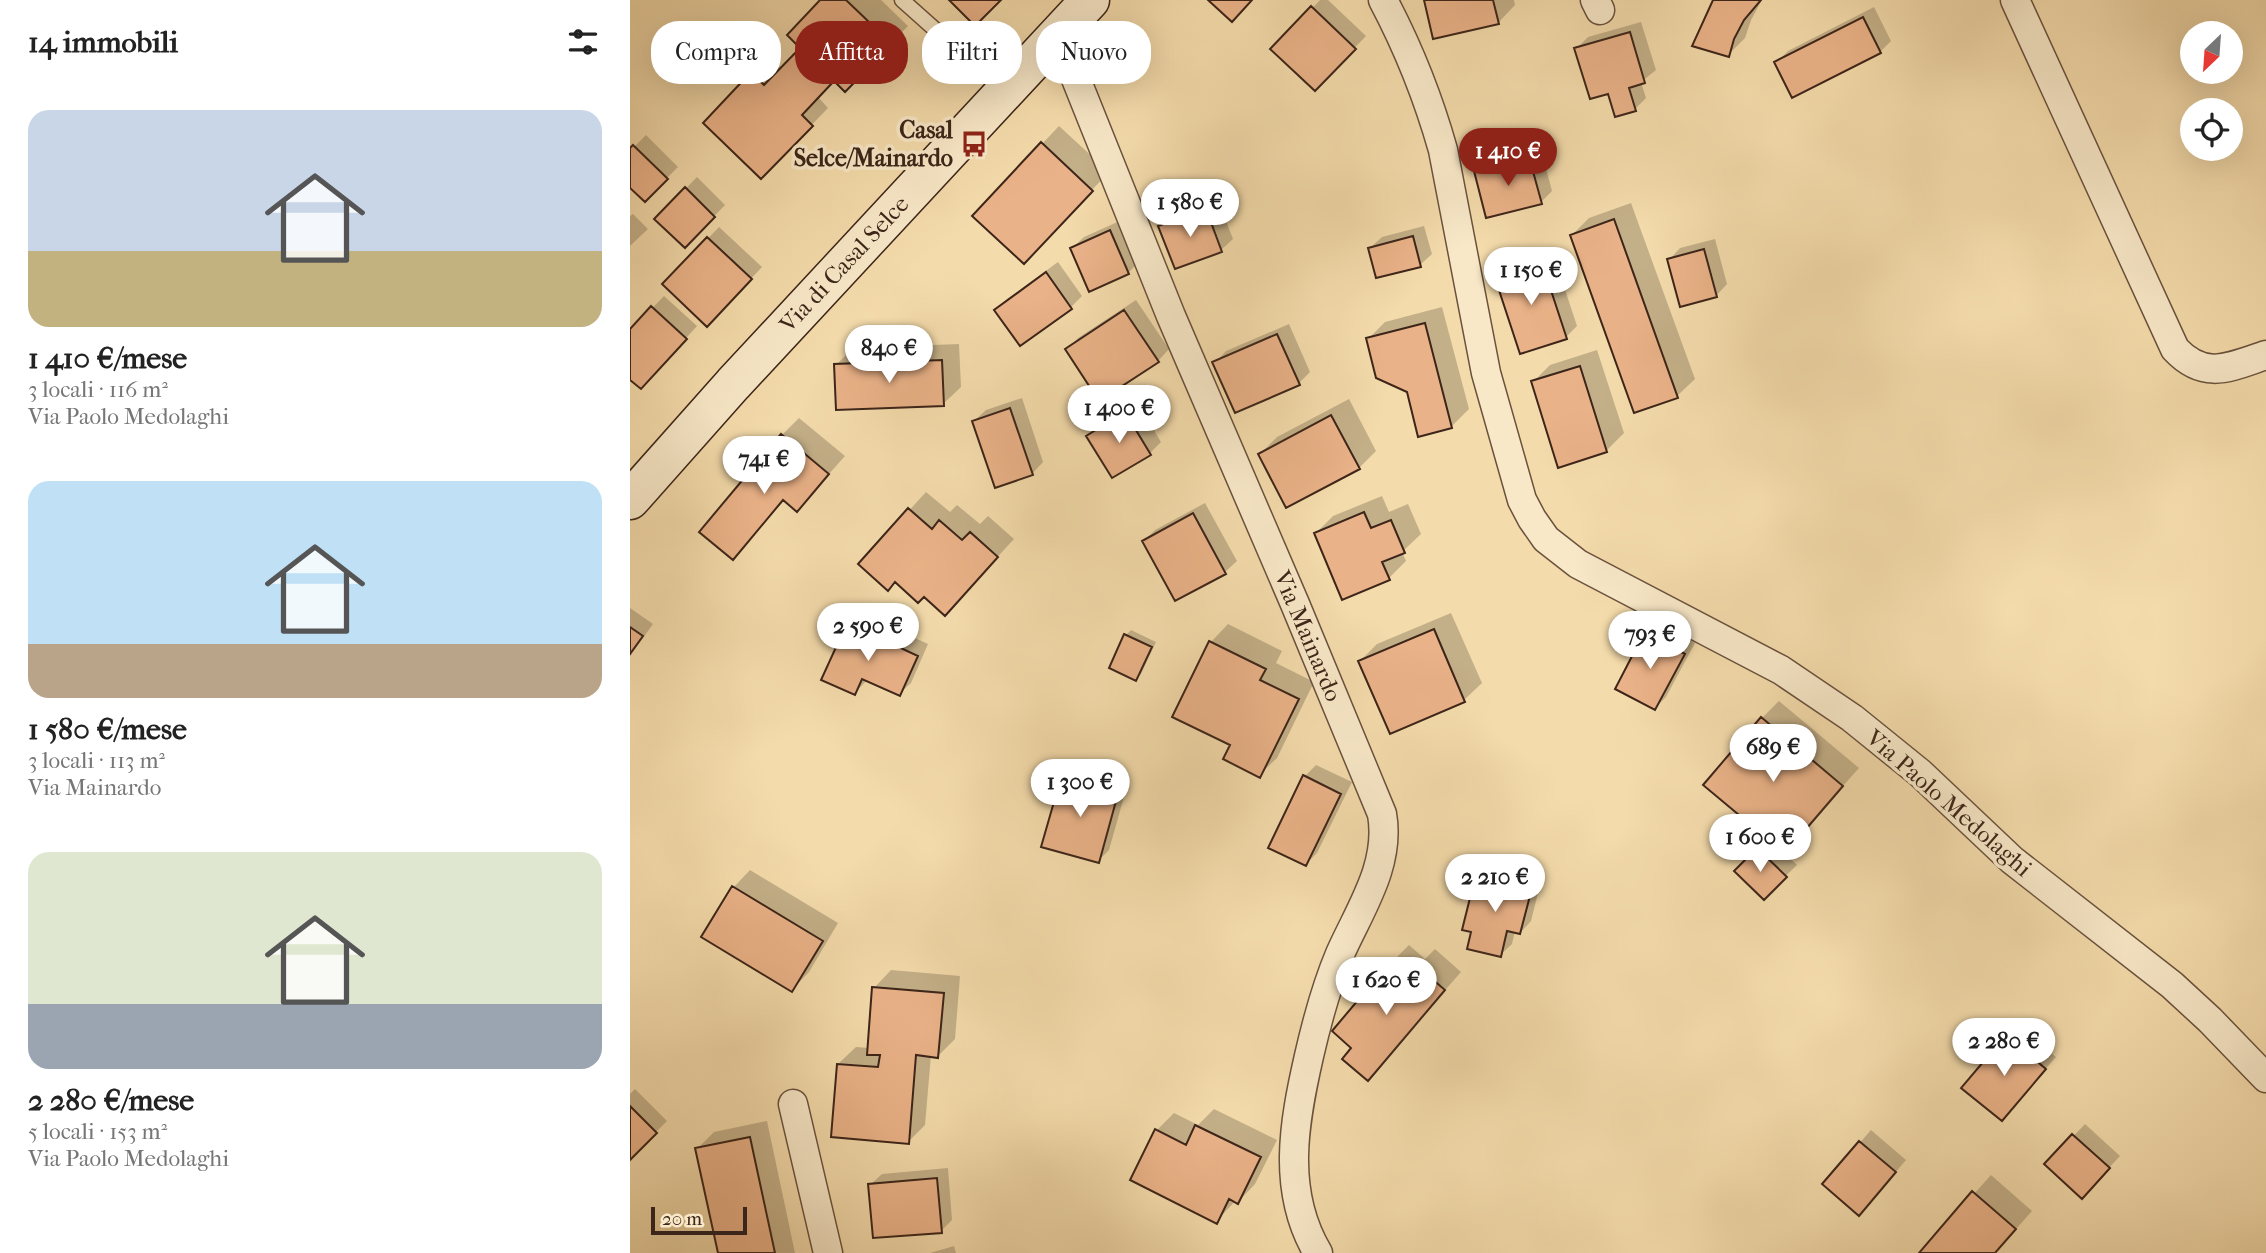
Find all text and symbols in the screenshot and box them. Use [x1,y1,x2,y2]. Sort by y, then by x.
chip: Compra [651,21,781,84]
chip: Affitta [795,21,908,84]
chip: Filtri [922,21,1022,84]
chip: Nuovo [1036,21,1151,84]
north arrow [2180,21,2244,84]
map controls [2180,21,2243,161]
icon: filters [564,23,602,61]
text: 14 immobili [28,25,178,60]
button: locate [2180,98,2243,161]
place label: Casal Selce/Mainardo [794,116,953,172]
pin: 1 410 € [1443,128,1573,188]
bus stop icon: Casal Selce/Mainardo [959,129,989,159]
text: 1 410 € [1475,137,1541,164]
icon: home [252,155,378,281]
pin: 1 580 € [1125,180,1255,239]
text: 1 580 € [1157,188,1223,215]
street label: Via di Casal Selce [773,190,914,339]
pin: 1 150 € [1466,247,1596,307]
text: 1 150 € [1500,256,1562,283]
pin: 840 € [840,326,938,385]
text: 840 € [861,334,917,361]
text: 1 410 €/mese [28,341,187,376]
text: 3 locali · 116 m² [28,376,168,403]
pin: 1 400 € [1054,386,1184,445]
text: 1 400 € [1084,394,1154,421]
text: Via Paolo Medolaghi [28,403,229,430]
pin: 741 € [715,436,813,496]
text: 741 € [739,445,789,472]
icon: home [252,526,378,652]
street label: Via Mainardo [1268,566,1348,706]
pin: 2 590 € [803,604,933,663]
text: 2 590 € [833,612,903,639]
pin: 793 € [1601,612,1699,671]
text: 793 € [1624,620,1676,647]
text: 1 580 €/mese [28,712,187,747]
street label: Via Paolo Medolaghi [1860,723,2037,882]
pin: 689 € [1724,724,1822,784]
text: 689 € [1746,733,1800,760]
text: 3 locali · 113 m² [28,747,165,774]
pin: 1 300 € [1015,760,1145,819]
text: 1 300 € [1047,768,1113,795]
text: Via Mainardo [28,774,161,801]
pin: 1 600 € [1695,814,1825,874]
text: 1 600 € [1725,823,1795,850]
pin: 2 210 € [1430,855,1560,914]
text: 2 210 € [1461,863,1529,890]
icon: home [252,897,378,1023]
pin: 1 620 € [1321,958,1451,1017]
text: 1 620 € [1352,966,1420,993]
pin: 2 280 € [1939,1018,2069,1078]
text: 2 280 € [1968,1027,2040,1054]
text: 2 280 €/mese [28,1083,194,1118]
text: 5 locali · 153 m² [28,1118,167,1145]
text: Via Paolo Medolaghi [28,1145,229,1172]
scale bar [651,1204,747,1236]
text: 20 m [662,1208,702,1230]

